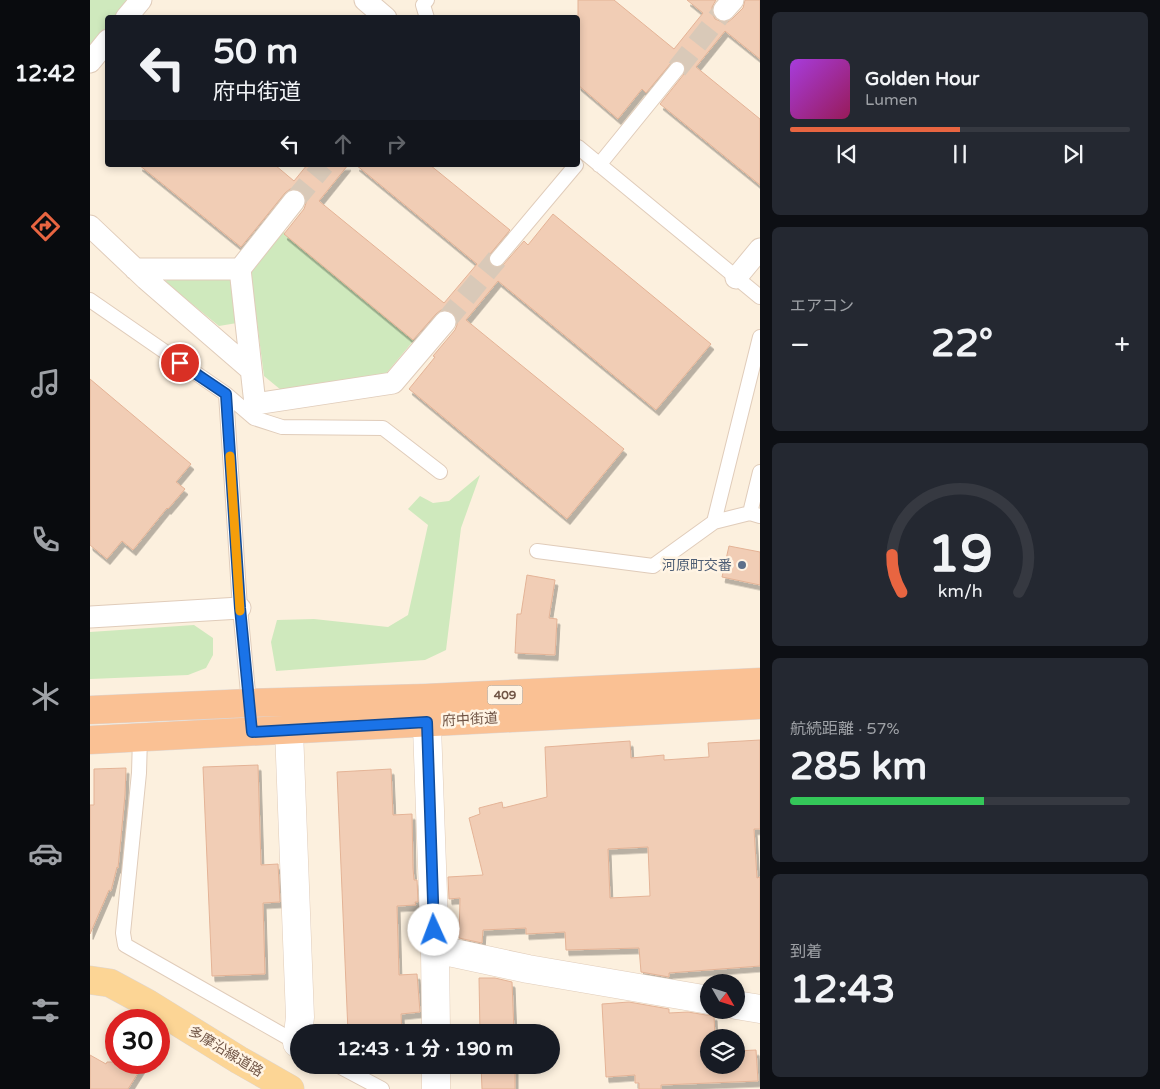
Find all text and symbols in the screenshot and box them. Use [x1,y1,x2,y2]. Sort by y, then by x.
text: 50 m [213,31,298,73]
icon: left [130,35,195,100]
text: 12:42 [15,61,75,87]
text: Golden Hour [865,68,979,90]
text: 府中街道 [213,79,301,105]
text: Lumen [865,90,917,110]
icon: left [276,130,304,158]
icon: ahead [329,130,357,158]
icon: right [382,130,410,158]
icon: previous [833,140,861,168]
icon: pause [946,140,974,168]
icon: next [1059,140,1087,168]
icon: directions [28,209,63,244]
text: エアコン [790,296,854,316]
text: 22° [931,321,993,367]
text: − [790,328,810,362]
text: + [1114,328,1130,362]
pin [159,342,201,384]
icon: arrive [166,349,194,377]
icon: music [28,366,63,401]
icon: phone [28,522,63,557]
text: 19 [927,523,993,586]
place label: 河原町交番 [662,557,732,574]
marker: 河原町交番 [736,559,748,571]
text: km/h [938,581,982,602]
icon: climate [28,679,63,714]
road number: 409 [488,686,522,704]
street label: 府中街道 [442,710,498,729]
text: 航続距離 · 57% [790,719,900,739]
text: 285 km [790,744,927,790]
icon: car [28,836,63,871]
position arrow [407,903,459,955]
text: 到着 [790,942,822,962]
text: 12:43 [790,967,895,1013]
north arrow [700,974,745,1019]
map controls [700,974,745,1074]
icon: filters [28,993,63,1028]
speed limit sign: 30 [105,1009,170,1074]
street label: 多摩沿線道路 [185,1023,266,1080]
button: layers [700,1029,745,1074]
text: 12:43 · 1 分 · 190 m [337,1038,513,1060]

